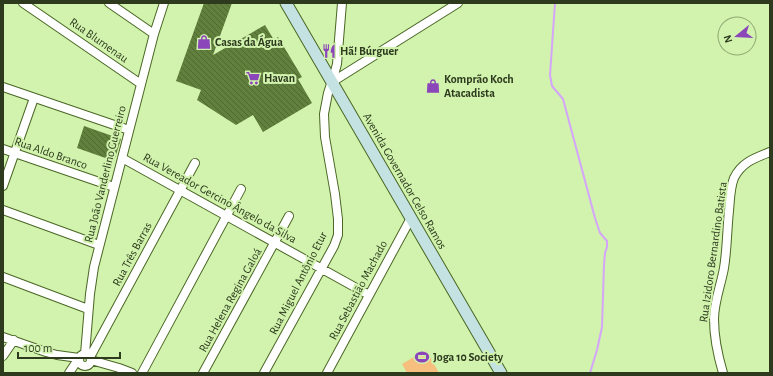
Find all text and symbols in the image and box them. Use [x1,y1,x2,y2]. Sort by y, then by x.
street label: Rua Blumenau [68,15,130,65]
north arrow [717,16,757,56]
shop icon: Casas da Água [196,34,212,50]
place label: Casas da Água [215,34,283,48]
text: N [722,34,734,44]
restaurant icon: Hã! Búrguer [321,43,337,59]
place label: Hã! Búrguer [340,45,399,57]
supermarket icon: Havan [245,70,261,86]
place label: Havan [264,72,295,84]
place label: Komprão Koch Atacadista [444,73,514,99]
shop icon: Komprão Koch Atacadista [425,78,441,94]
street label: Rua João Vanderlino Guerreiro [82,104,128,244]
street label: Avenida Governador Celso Ramos [361,111,449,251]
street label: Rua Aldo Branco [13,135,89,171]
street label: Rua Vereador Gercino Ângelo da Silva [141,150,300,246]
street label: Rua Izidoro Bernardino Batista [697,181,729,323]
street label: Rua Três Barras [110,220,154,288]
street label: Rua Miguel Antônio Etur [267,230,329,336]
street label: Rua Sebastião Machado [327,238,389,342]
street label: Rua Helena Regina Galoá [196,246,264,354]
scale bar [18,334,120,360]
text: 100 m [24,342,52,354]
sports icon: Joga 10 Society [414,349,430,365]
place label: Joga 10 Society [433,351,504,364]

